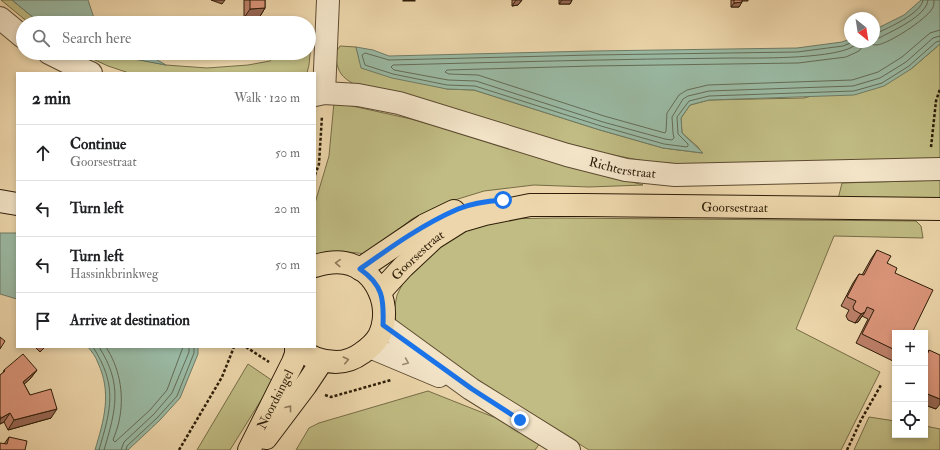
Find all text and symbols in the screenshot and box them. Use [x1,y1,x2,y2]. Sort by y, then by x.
north arrow [844,12,880,48]
search box [16,16,316,60]
icon: search [30,27,52,49]
text: Search here [62,29,131,48]
text: 2 min [32,88,71,109]
text: Walk · 120 m [234,90,300,106]
text: Continue [70,135,126,154]
icon: ahead [32,142,54,164]
text: 50 m [275,145,300,161]
text: Goorsestraat [70,154,137,170]
street label: Richterstraat [587,154,657,182]
route start [494,191,512,209]
icon: left [32,198,54,220]
text: Turn left [70,199,124,218]
street label: Goorsestraat [701,199,768,216]
text: 20 m [274,201,300,217]
street label: Goorsestraat [388,227,447,284]
text: Turn left [70,247,124,266]
icon: left [32,254,54,276]
text: 50 m [275,257,300,273]
one-way arrow [335,258,341,267]
text: Hassinkbrinkweg [70,266,158,282]
icon: arrive [32,310,54,332]
text: Arrive at destination [70,311,190,330]
map controls [892,330,928,438]
button: + [892,330,928,366]
one-way arrow [343,357,349,365]
one-way arrow [403,358,410,366]
street label: Noordsingel [254,366,297,432]
button: − [892,366,928,402]
button: locate [892,402,928,438]
one-way arrow [284,405,291,412]
route end [511,411,529,429]

